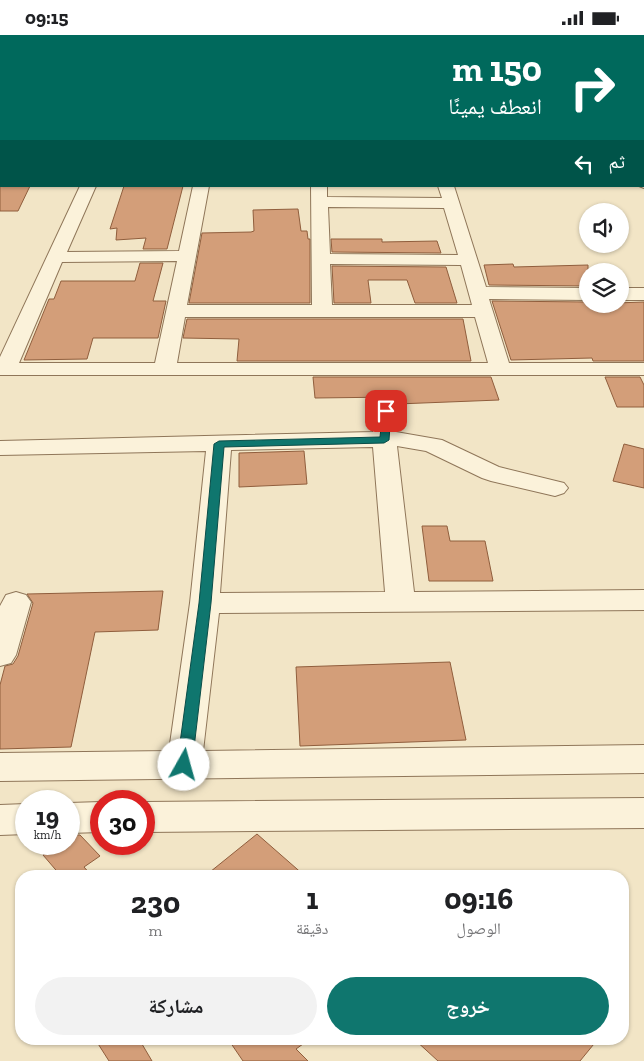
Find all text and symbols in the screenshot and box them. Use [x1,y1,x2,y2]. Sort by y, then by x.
text: 09:15 [25,6,68,29]
text: 150 m [452,48,542,90]
icon: right [560,55,625,120]
text: انعطف يمينًا [448,93,542,120]
icon: left [570,150,598,178]
text: ثم [608,150,625,173]
map controls [579,203,629,313]
button: sound [579,203,629,253]
button: layers [579,263,629,313]
pin [365,390,407,432]
icon: arrive [372,397,400,425]
position arrow [157,738,209,790]
speed limit sign: 30 [90,790,155,855]
text: 19 [36,801,59,831]
text: km/h [34,828,61,842]
text: 1 [306,881,318,917]
text: 09:16 [444,881,513,917]
text: 230 [131,885,180,921]
text: دقيقة [296,919,328,938]
text: الوصول [457,919,501,938]
text: m [149,921,162,940]
button: مشاركة [35,977,317,1035]
button: خروج [327,977,609,1035]

